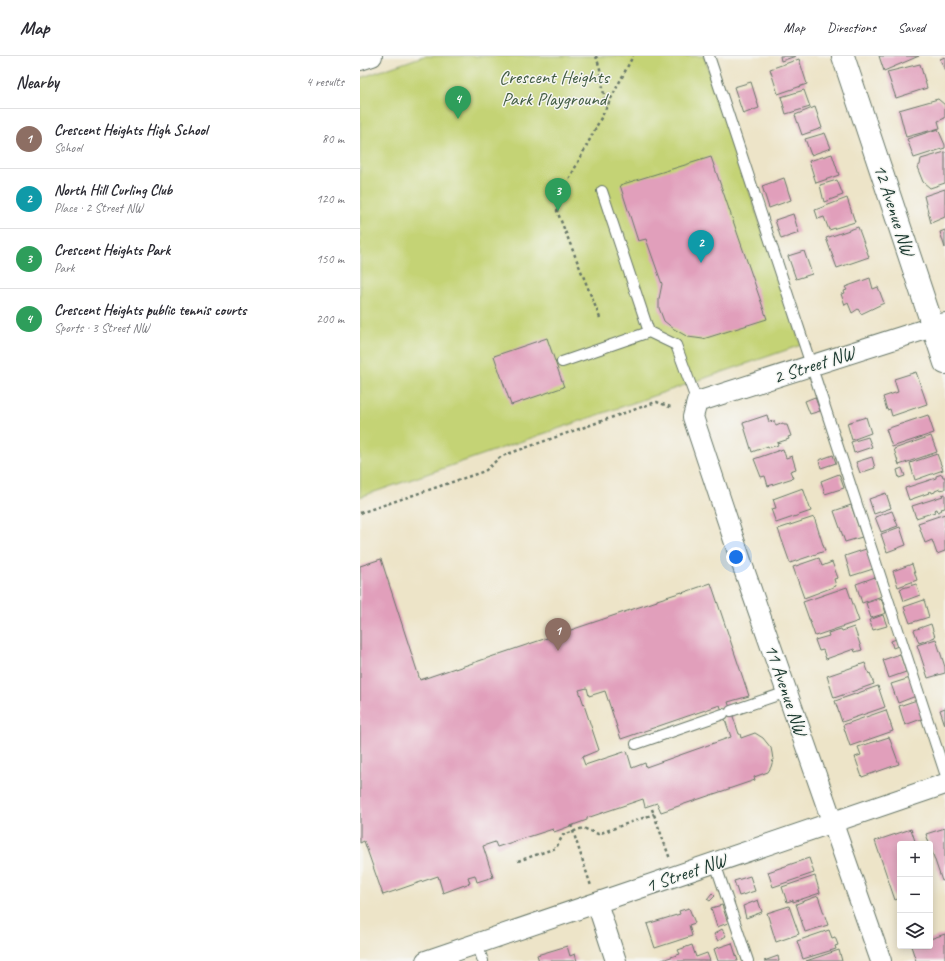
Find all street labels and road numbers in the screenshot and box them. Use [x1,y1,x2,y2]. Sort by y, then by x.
street label: 12 Avenue NW [868,161,921,261]
street label: 2 Street NW [770,340,860,389]
street label: 11 Avenue NW [759,641,814,741]
street label: 1 Street NW [642,847,732,898]

